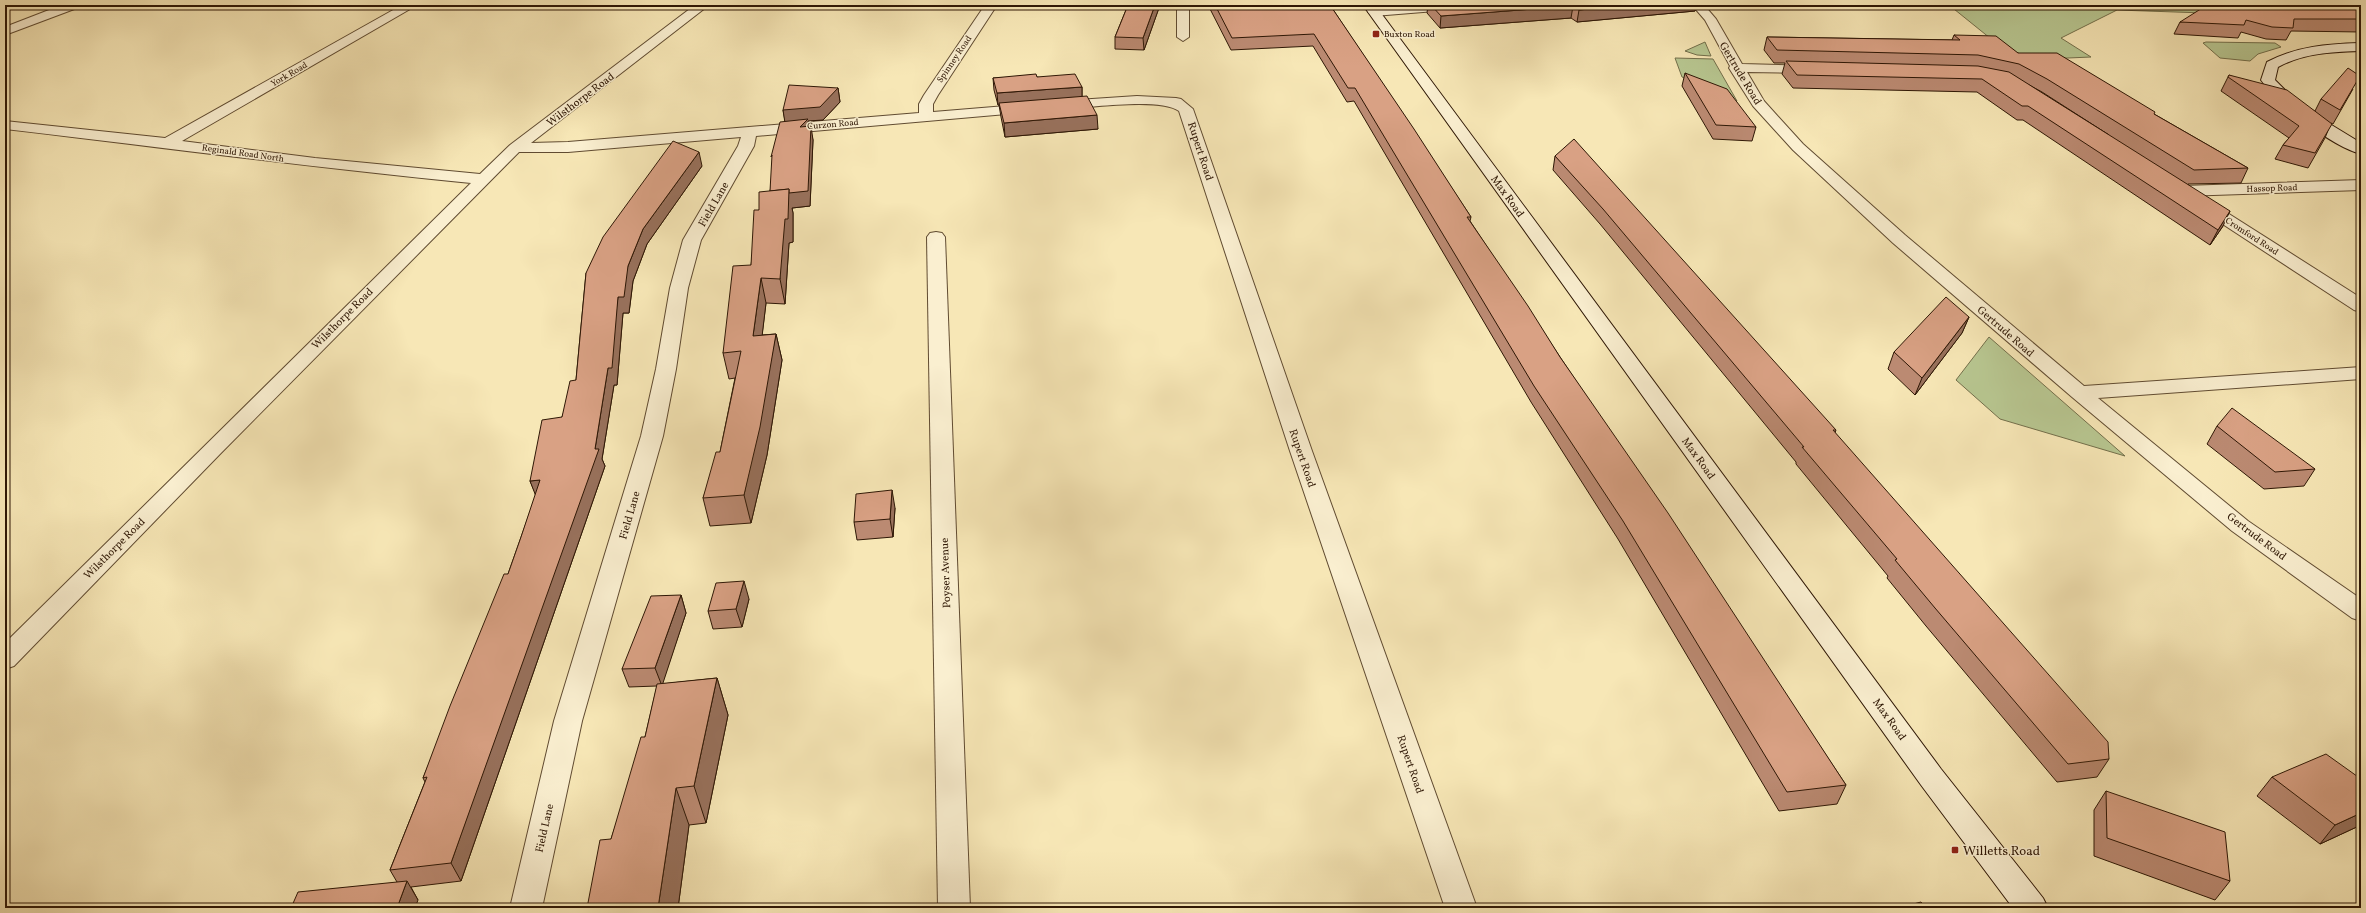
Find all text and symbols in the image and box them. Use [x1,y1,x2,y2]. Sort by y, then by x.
place label: Buxton Road [1384,28,1435,41]
marker: Buxton Road [1371,29,1381,39]
street label: Spinney Road [934,33,975,85]
street label: Gertrude Road [1715,39,1764,108]
street label: York Road [268,59,310,90]
street label: Wilsthorpe Road [544,70,618,131]
street label: Curzon Road [807,116,859,133]
street label: Rupert Road [1183,120,1216,183]
street label: Reginald Road North [201,141,285,166]
street label: Max Road [1486,173,1527,221]
street label: Field Lane [695,180,733,230]
street label: Hassop Road [2246,181,2298,196]
street label: Cromford Road [2223,214,2281,259]
street label: Wilsthorpe Road [309,285,377,353]
street label: Gertrude Road [1973,303,2037,361]
street label: Rupert Road [1285,427,1319,490]
street label: Max Road [1677,435,1718,483]
street label: Field Lane [616,490,644,541]
street label: Gertrude Road [2223,510,2289,565]
street label: Wilsthorpe Road [81,515,149,583]
street label: Poyser Avenue [938,537,955,608]
street label: Max Road [1868,696,1909,744]
street label: Rupert Road [1393,733,1427,796]
street label: Field Lane [533,803,558,854]
place label: Willetts Road [1963,843,2040,861]
marker: Willetts Road [1950,845,1960,855]

